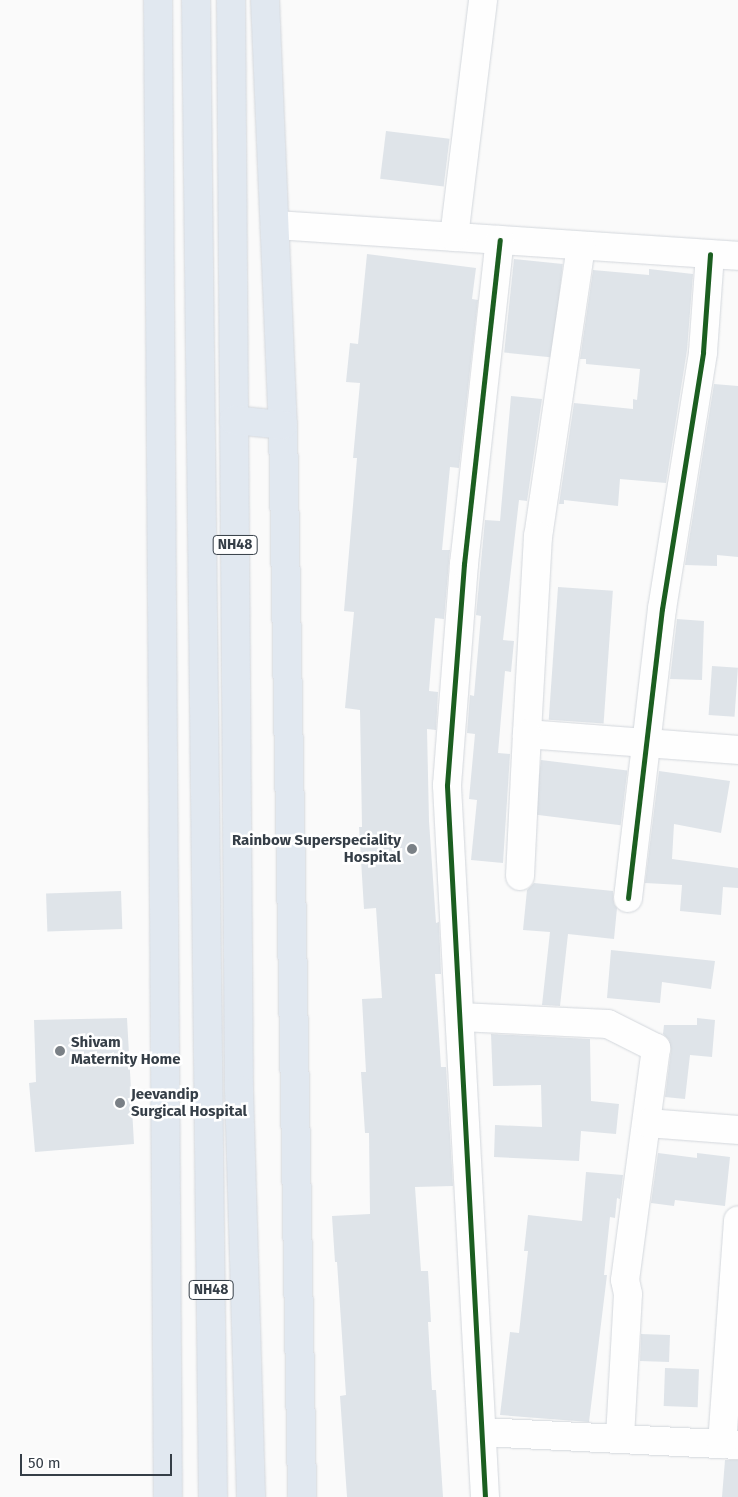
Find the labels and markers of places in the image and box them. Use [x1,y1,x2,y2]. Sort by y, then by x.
place label: Rainbow Superspeciality Hospital [232,831,401,866]
marker: Rainbow Superspeciality Hospital [405,842,419,856]
place label: Shivam Maternity Home [71,1033,180,1068]
marker: Shivam Maternity Home [53,1044,67,1058]
place label: Jeevandip Surgical Hospital [131,1085,247,1120]
marker: Jeevandip Surgical Hospital [113,1096,127,1110]

